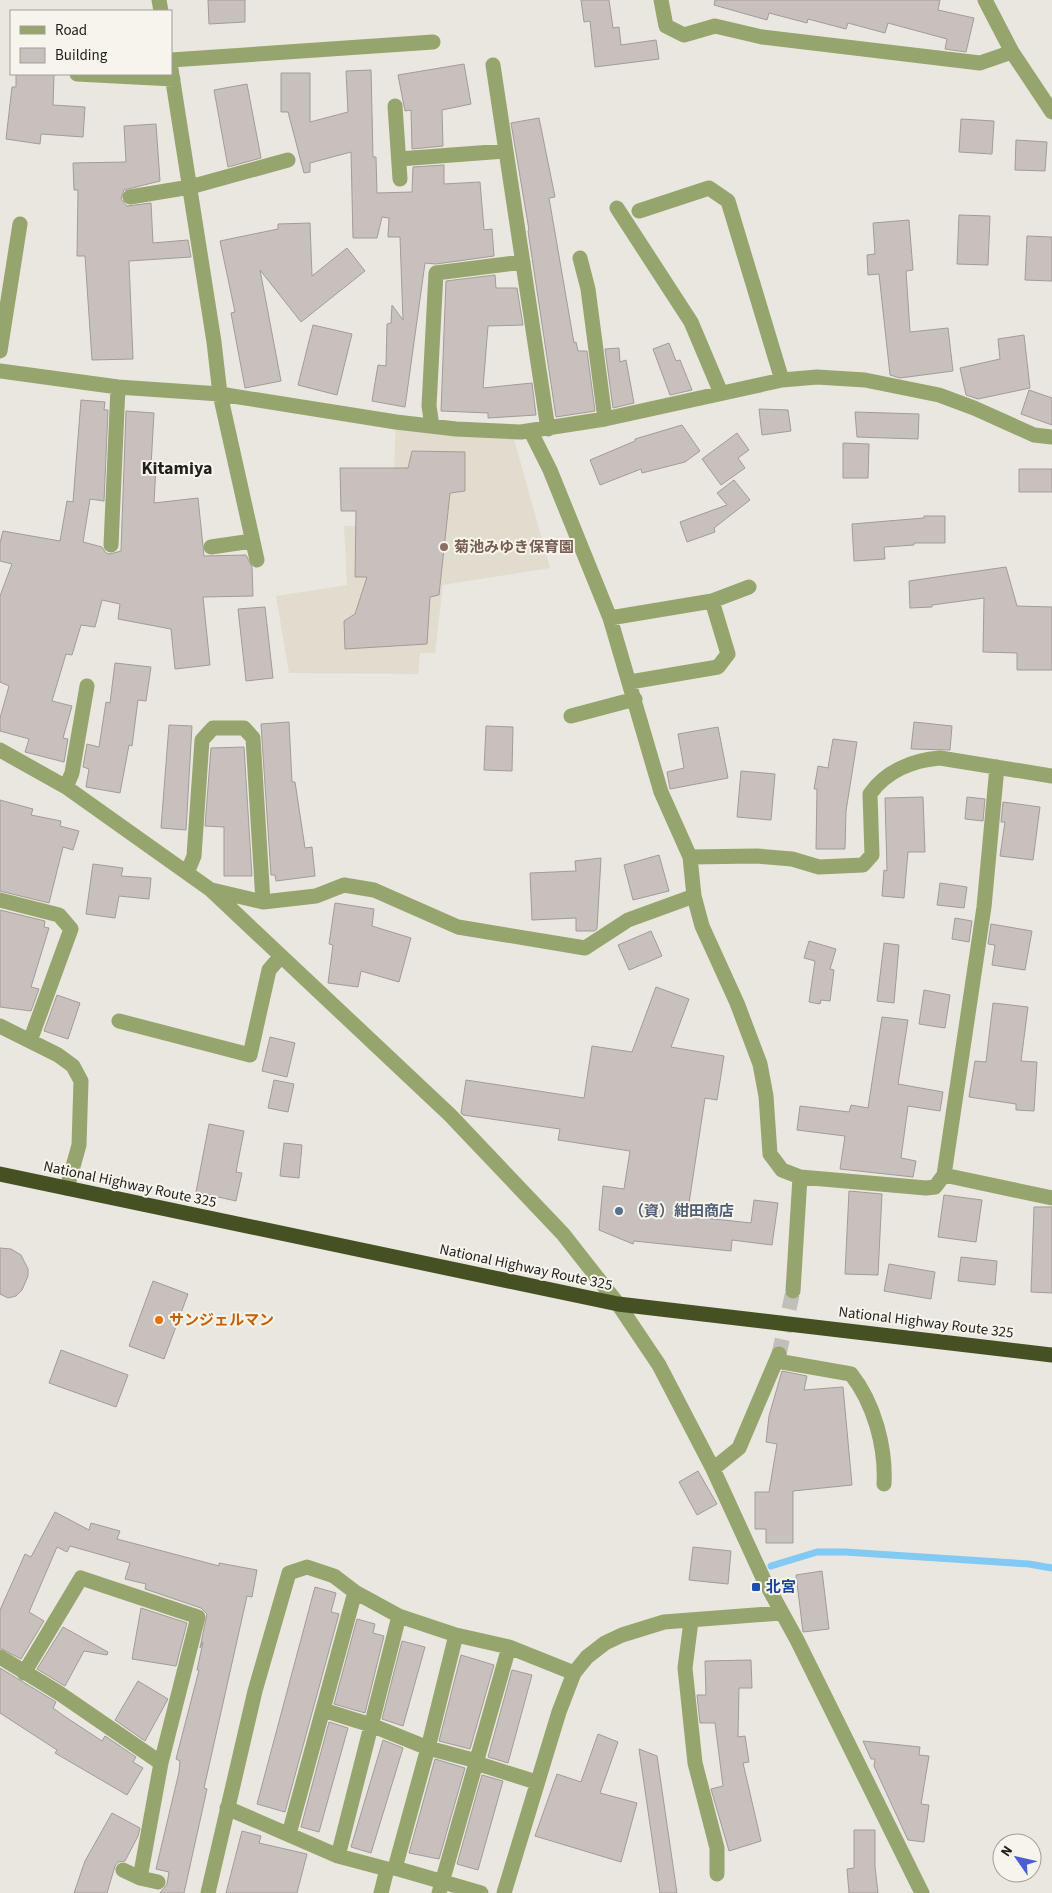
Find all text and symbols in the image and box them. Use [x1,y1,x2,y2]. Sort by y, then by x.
legend [10,10,172,75]
text: Road [55,20,87,41]
text: Building [55,45,108,66]
district label: Kitamiya [142,456,212,481]
place label: 菊池みゆき保育園 [454,537,574,558]
marker: 菊池みゆき保育園 [438,541,450,553]
street label: National Highway Route 325 [41,1156,218,1213]
place label: （資）紺田商店 [629,1201,734,1222]
marker: （資）紺田商店 [613,1205,625,1217]
street label: National Highway Route 325 [437,1239,614,1296]
street label: National Highway Route 325 [837,1301,1015,1344]
place label: サンジェルマン [169,1310,274,1331]
marker: サンジェルマン [153,1314,165,1326]
place label: 北宮 [766,1577,796,1598]
marker: 北宮 [750,1581,762,1593]
north arrow [992,1833,1042,1883]
text: N [996,1842,1018,1861]

